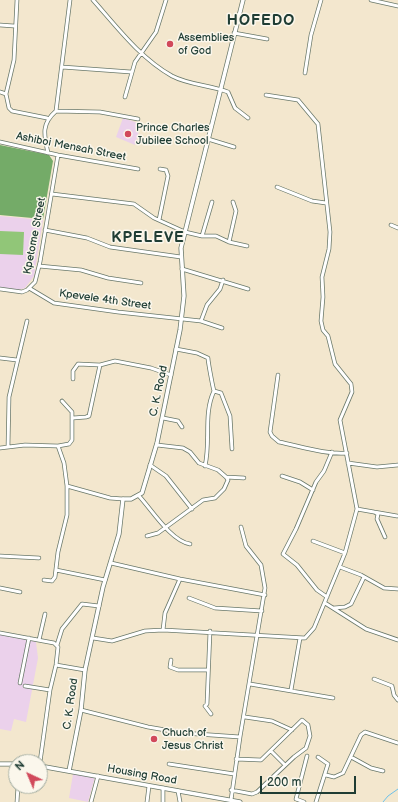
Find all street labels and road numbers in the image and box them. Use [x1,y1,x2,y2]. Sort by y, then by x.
street label: Ashiboi Mensah Street [15,130,127,164]
street label: Kpetome Street [21,196,49,276]
street label: Kpevele 4th Street [58,287,152,313]
street label: C. K. Road [147,364,171,418]
street label: C. K. Road [61,677,81,731]
street label: Housing Road [106,762,178,788]

